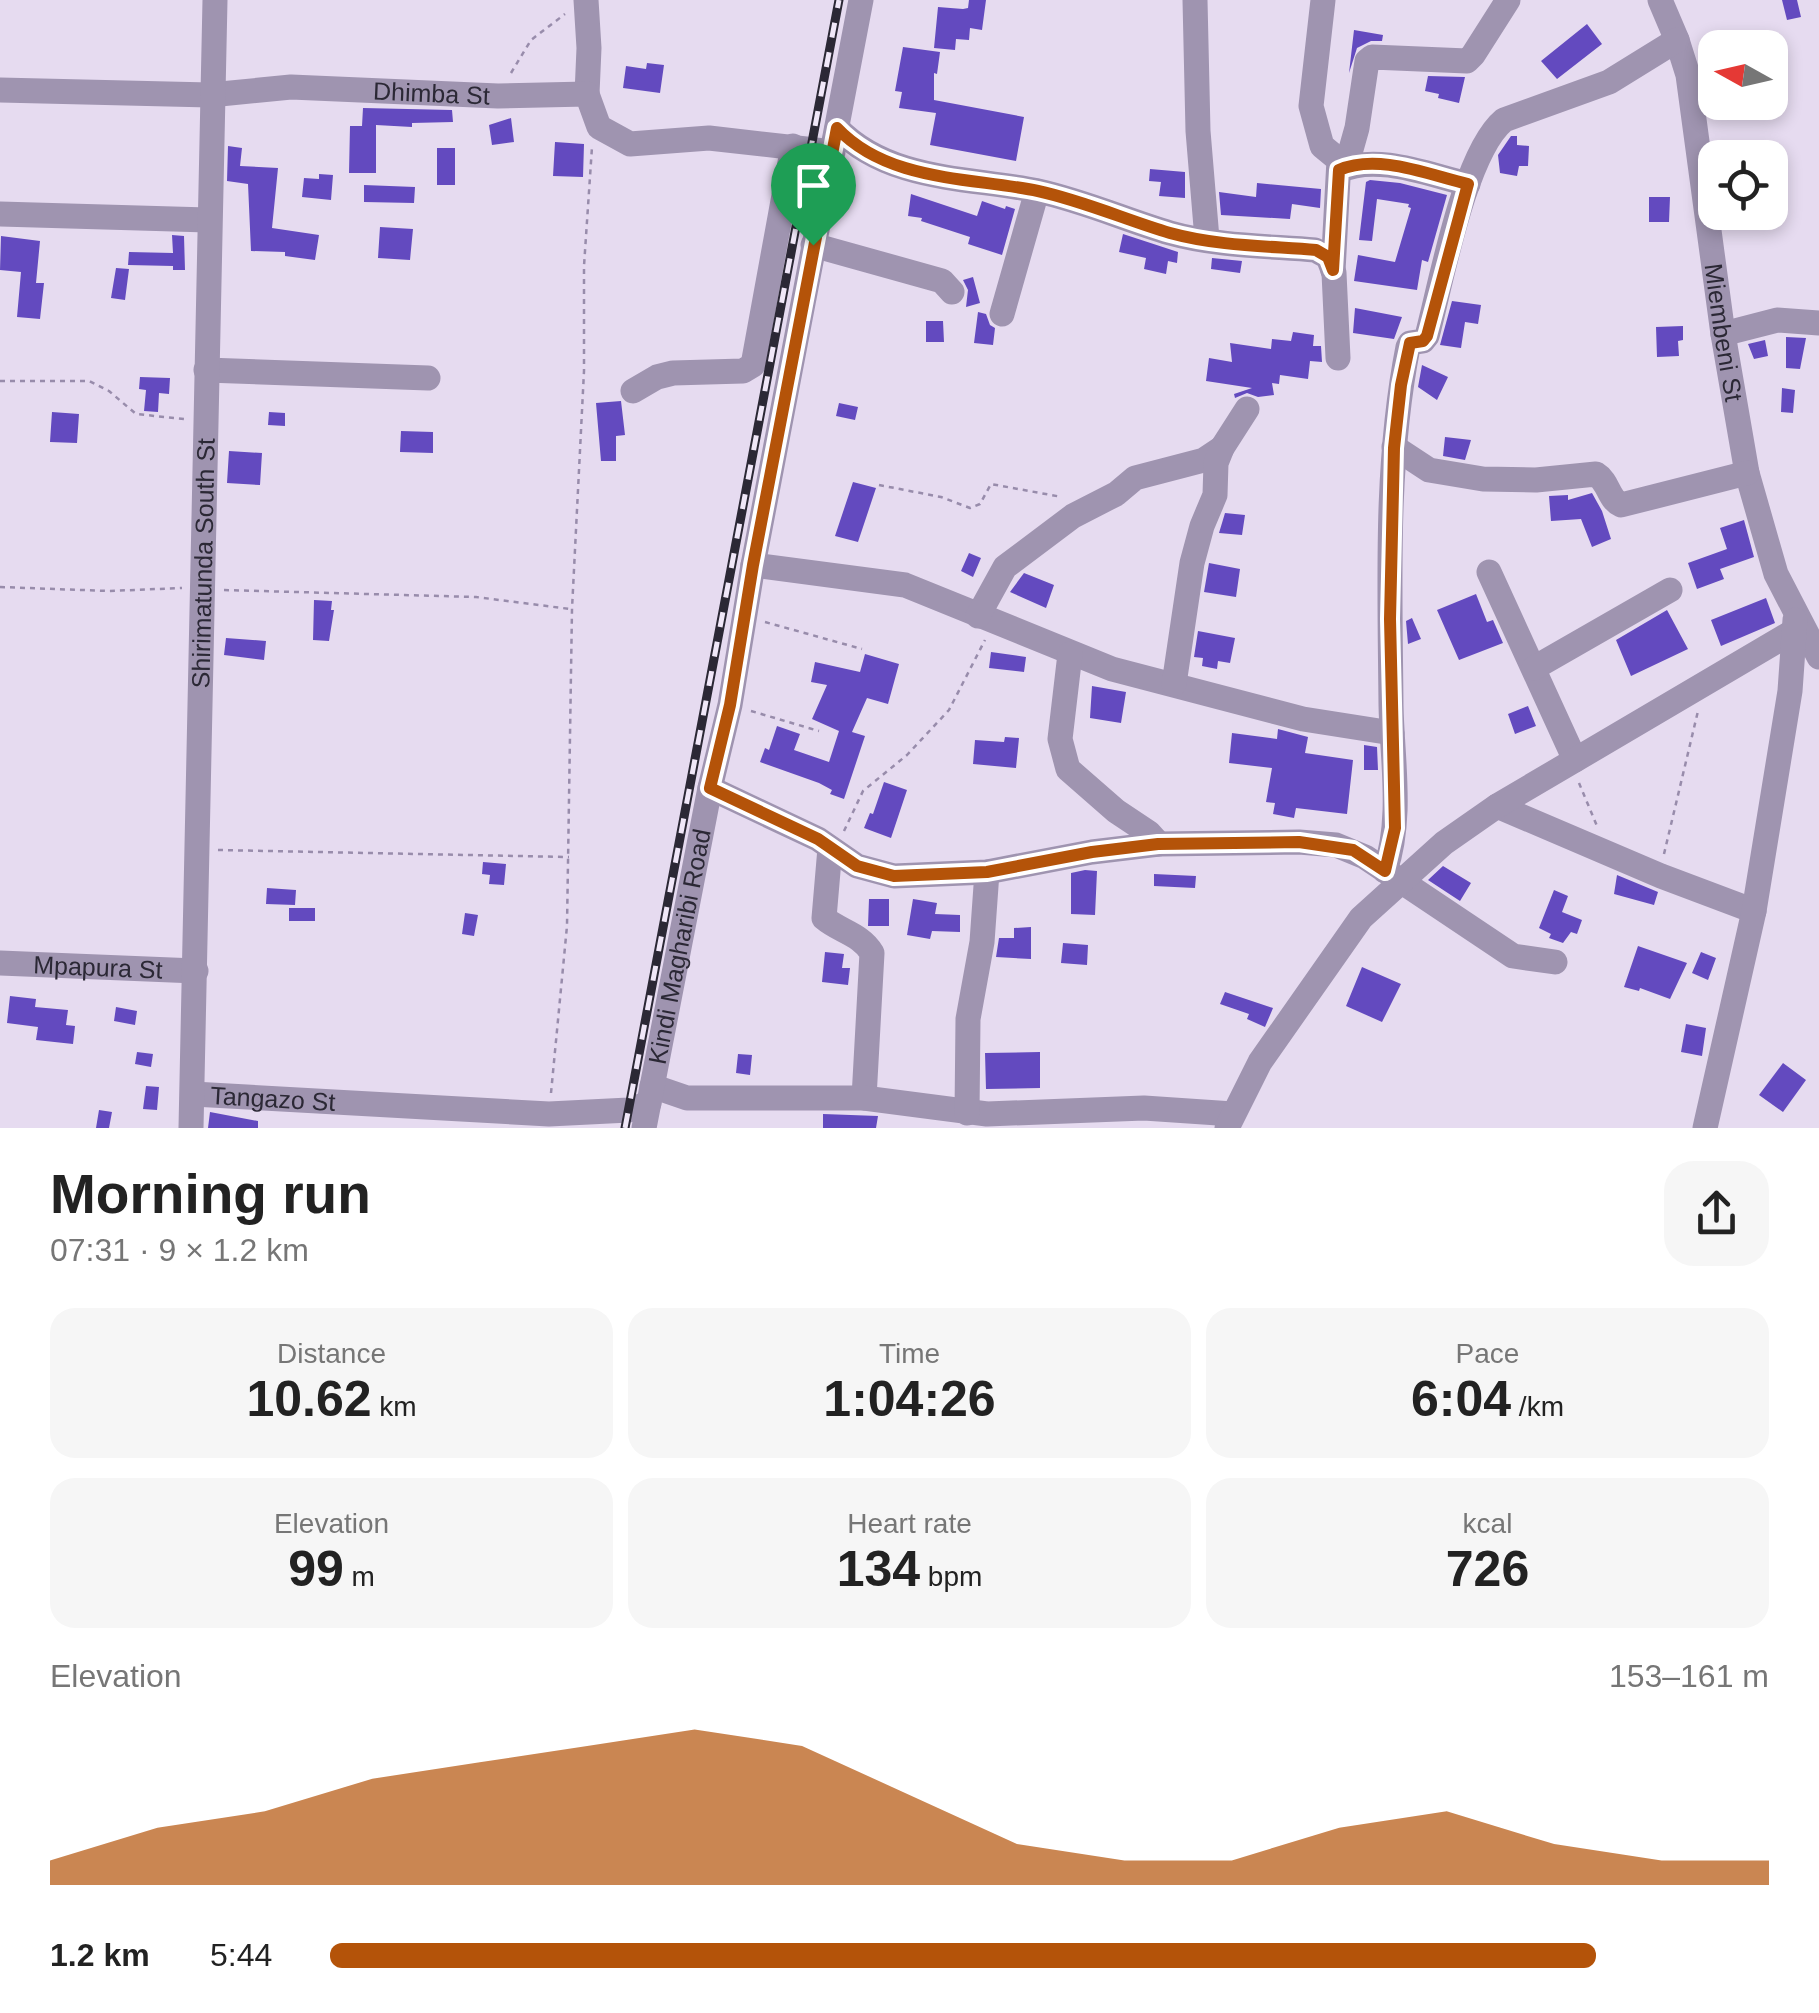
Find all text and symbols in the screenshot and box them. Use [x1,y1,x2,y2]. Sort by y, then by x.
north arrow [1698,30,1788,120]
map controls [1698,30,1788,230]
street label: Dhimba St [372,77,490,110]
button: locate [1698,140,1788,230]
pin [771,143,856,246]
icon: arrive [786,158,841,213]
street label: Miembeni St [1700,262,1748,403]
street label: Shirimatunda South St [186,438,220,689]
street label: Kindi Magharibi Road [643,826,716,1066]
street label: Mpapura St [33,950,163,984]
street label: Tangazo St [210,1081,336,1116]
button: share [1664,1161,1769,1266]
text: Morning run [50,1163,371,1225]
text: 07:31 · 9 × 1.2 km [50,1232,309,1268]
text: Distance [277,1338,386,1369]
text: Time [879,1338,940,1369]
text: Pace [1456,1338,1519,1369]
text: 10.62 [246,1371,372,1427]
text: 1:04:26 [823,1371,996,1427]
text: 6:04 [1411,1371,1511,1427]
text: km [372,1391,417,1422]
text: /km [1511,1391,1564,1422]
text: Elevation [274,1508,389,1539]
text: Heart rate [847,1508,972,1539]
text: kcal [1463,1508,1512,1539]
text: 99 [288,1541,344,1597]
text: 134 [837,1541,920,1597]
text: 726 [1446,1541,1529,1597]
text: m [344,1561,375,1592]
text: bpm [920,1561,982,1592]
text: Elevation [50,1658,182,1694]
text: 153–161 m [1609,1658,1769,1694]
text: 1.2 km [50,1937,150,1973]
text: 5:44 [210,1937,272,1973]

